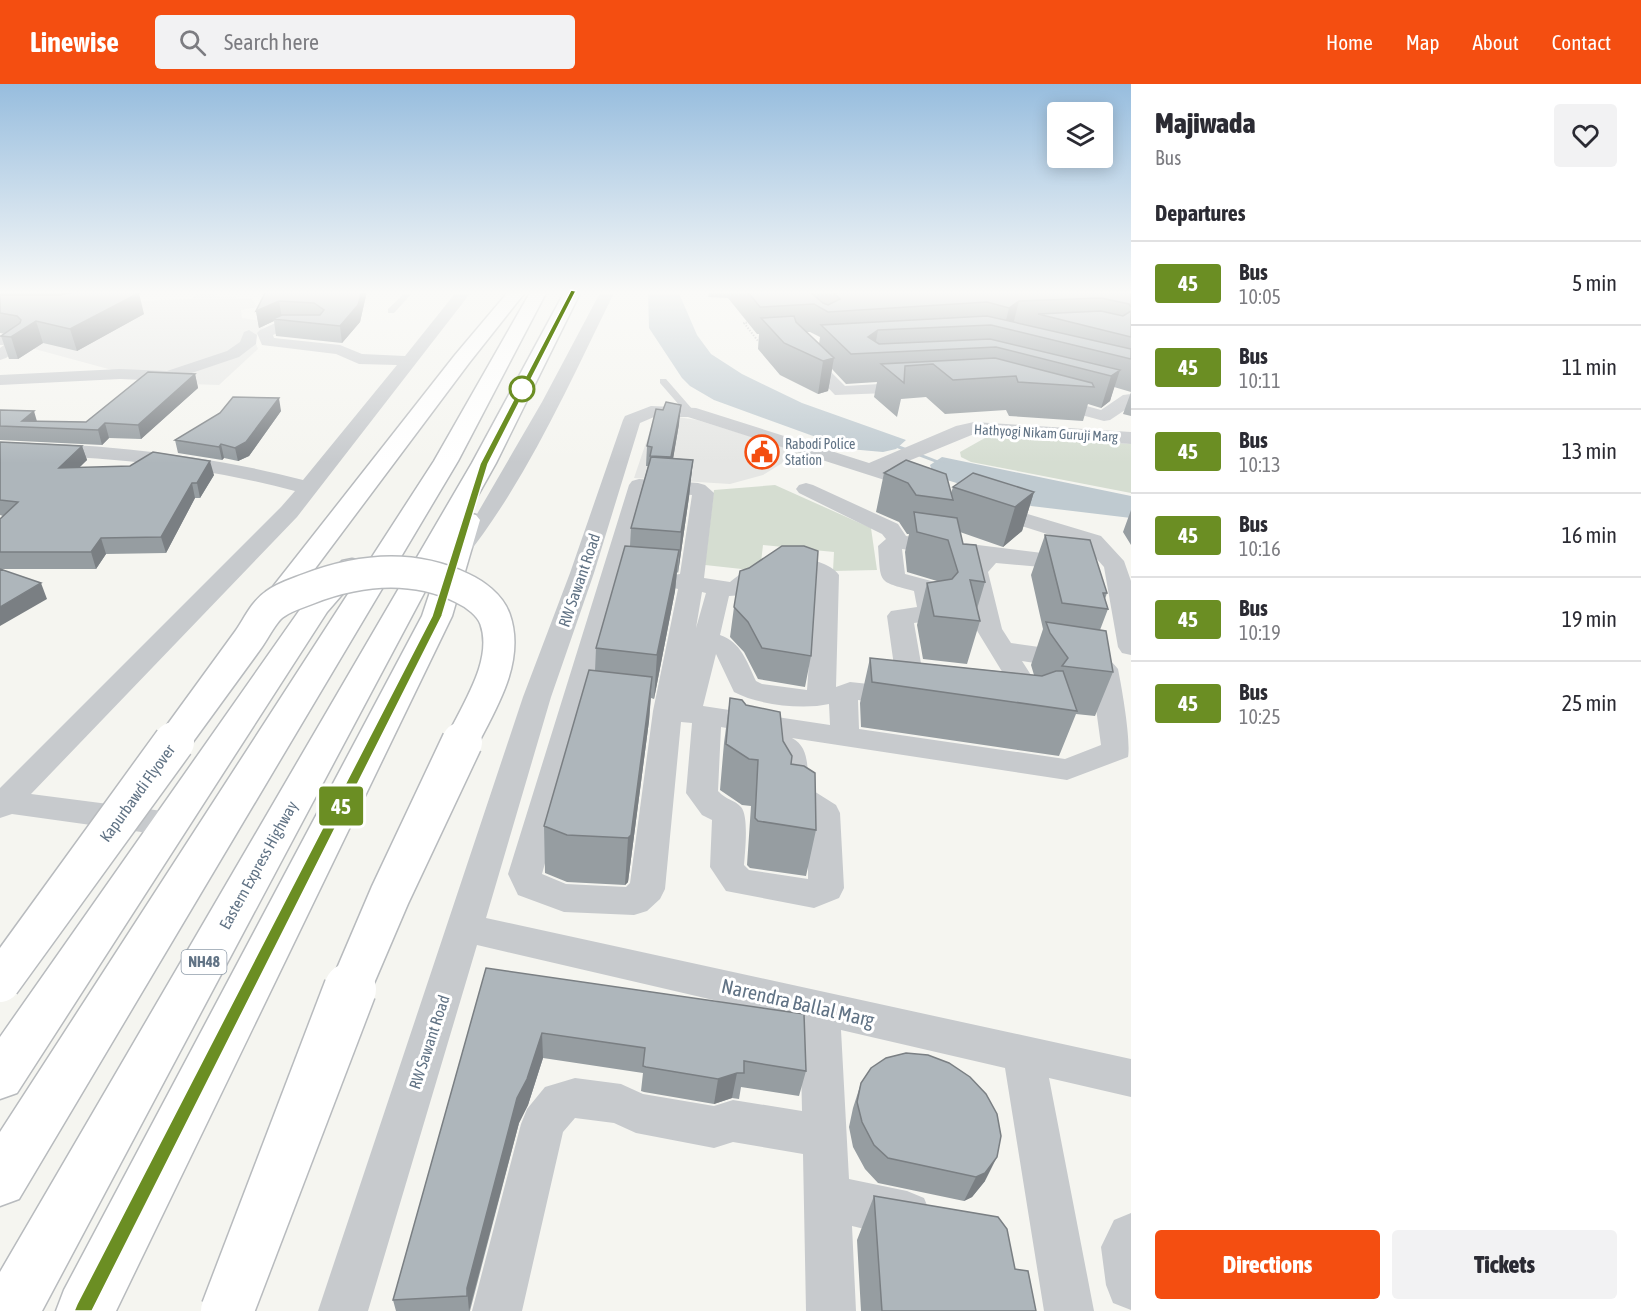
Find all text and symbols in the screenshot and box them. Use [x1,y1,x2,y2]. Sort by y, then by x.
search box [155,15,575,69]
text: Linewise [30,26,119,58]
icon: search [176,26,209,59]
text: Search here [224,29,319,55]
text: Home [1326,30,1373,54]
text: Map [1406,30,1440,54]
text: About [1473,30,1519,54]
text: Contact [1552,30,1611,54]
map controls [1047,102,1113,168]
button: layers [1047,102,1113,168]
button: heart [1554,104,1617,167]
text: Majiwada [1155,107,1255,139]
text: Bus [1155,146,1181,169]
text: Departures [1155,200,1245,226]
text: Bus [1239,259,1268,285]
text: 5 min [1572,270,1617,296]
text: 45 [1178,271,1198,295]
text: 10:05 [1239,285,1281,308]
text: Bus [1239,343,1268,369]
text: 11 min [1562,354,1617,380]
text: 45 [1178,355,1198,379]
text: 10:11 [1239,369,1281,392]
unlabelled marker [509,376,535,402]
street label: Hathyogi Nikam Guruji Marg [974,421,1118,445]
text: Bus [1239,427,1268,453]
public building icon: Rabodi Police Station [744,434,780,470]
place label: Rabodi Police Station [785,436,855,468]
text: 13 min [1562,438,1617,464]
text: 45 [1178,439,1198,463]
text: 10:13 [1239,453,1281,476]
text: Bus [1239,511,1268,537]
text: 16 min [1562,522,1617,548]
text: 45 [1178,523,1198,547]
street label: RW Sawant Road [555,531,603,629]
text: 10:16 [1239,537,1281,560]
text: Bus [1239,595,1268,621]
text: 19 min [1562,606,1617,632]
text: 45 [1178,607,1198,631]
text: 10:19 [1239,621,1281,644]
text: Bus [1239,679,1268,705]
text: 25 min [1562,690,1617,716]
text: 45 [1178,691,1198,715]
text: 10:25 [1239,705,1281,728]
street label: Kapurbawdi Flyover [96,741,179,846]
line badge: 45 [314,786,368,826]
text: 45 [331,794,351,818]
street label: Eastern Express Highway [215,797,302,933]
road number: NH48 [182,950,226,974]
street label: Narendra Ballal Marg [719,974,877,1031]
street label: RW Sawant Road [405,993,453,1091]
button: Directions [1155,1230,1380,1299]
button: Tickets [1392,1230,1617,1299]

